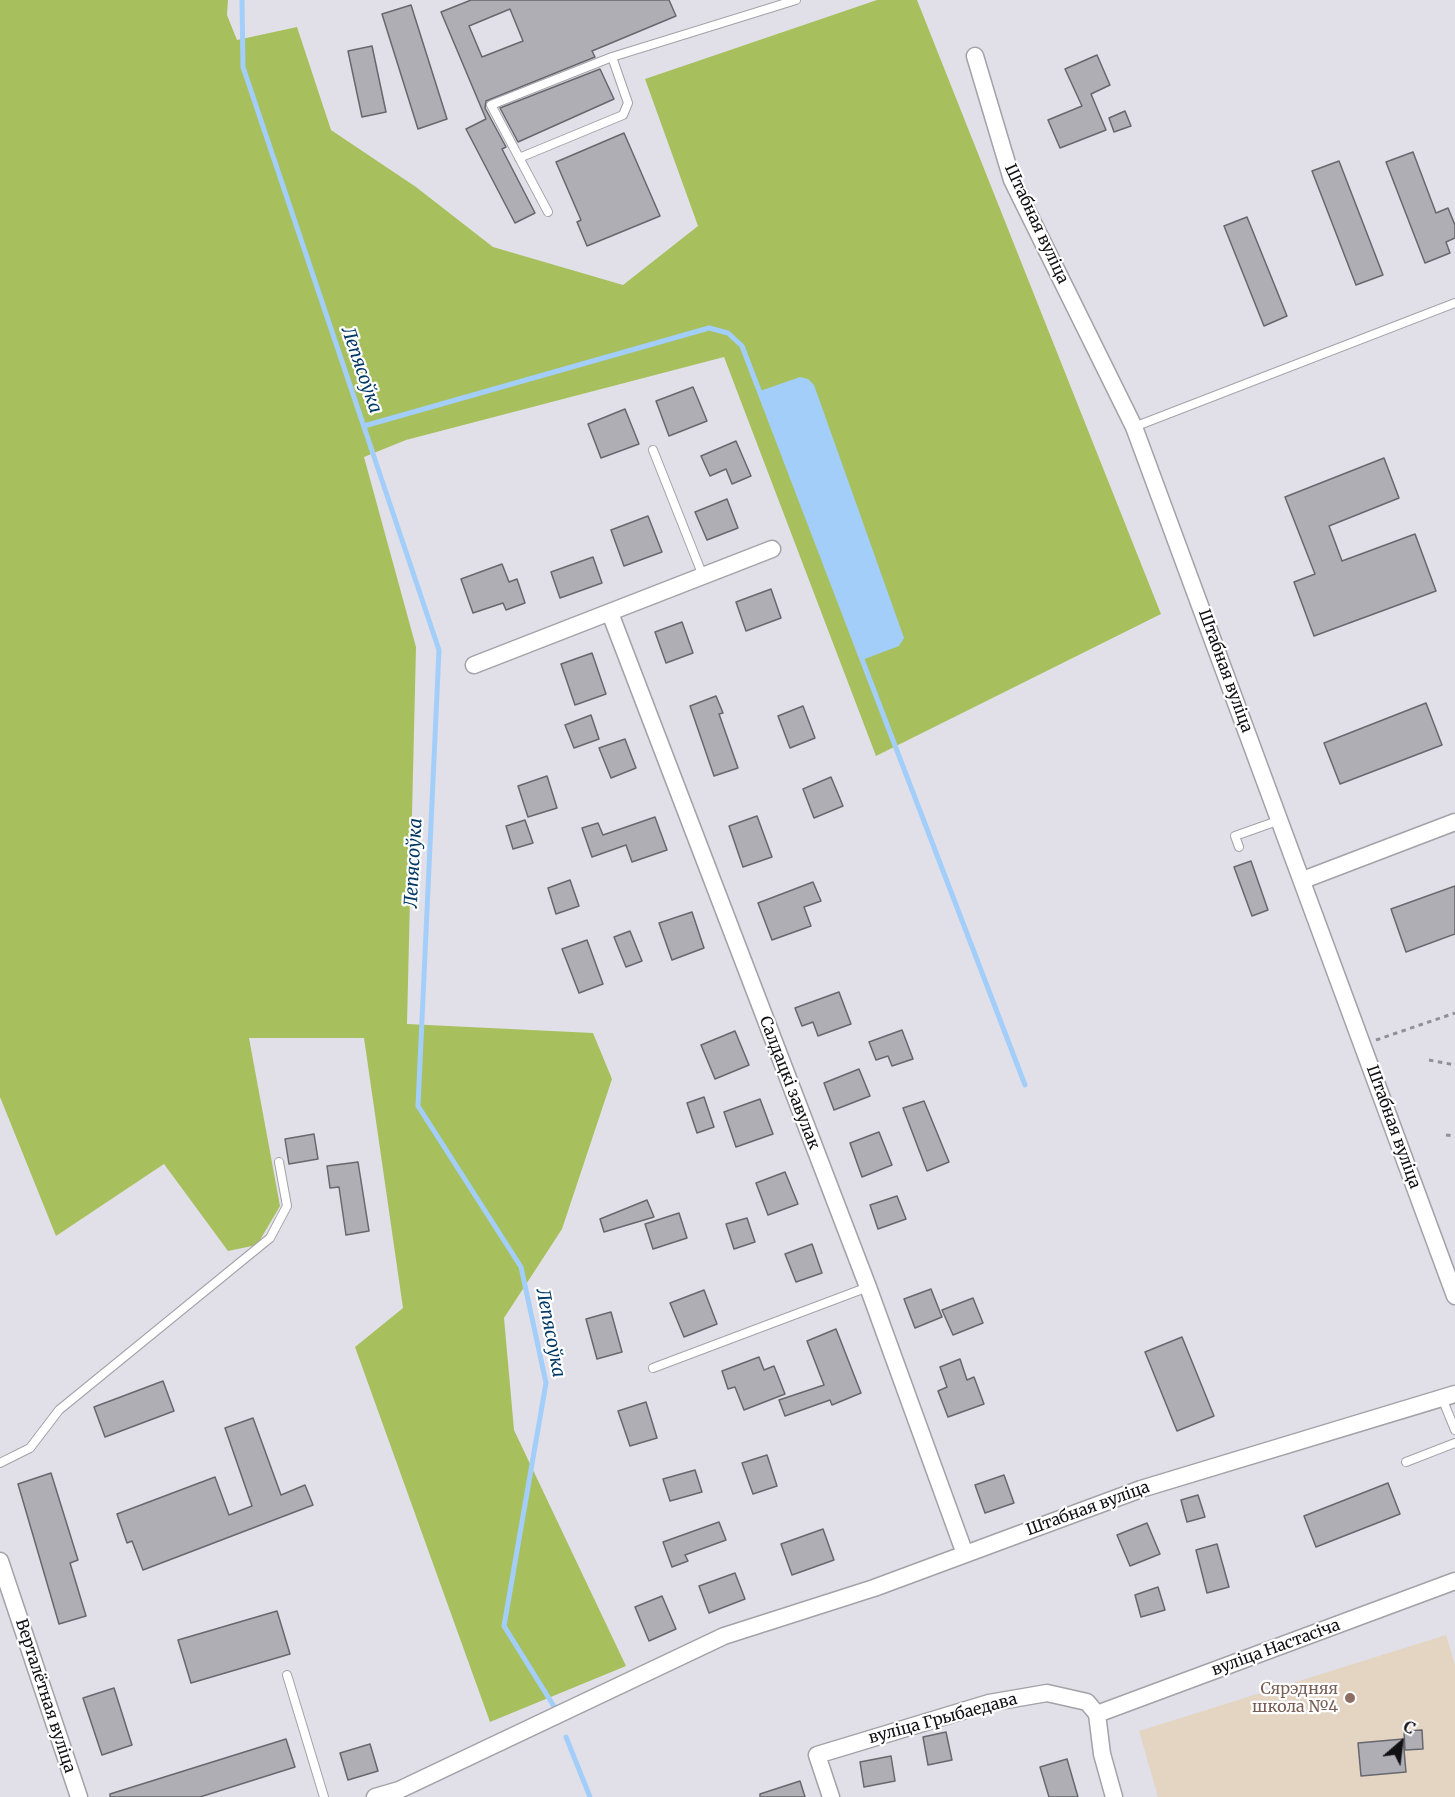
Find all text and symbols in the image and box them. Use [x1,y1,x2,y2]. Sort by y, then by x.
street label: Штабная вуліца [1000,161,1072,287]
water label: Лепясоўка [336,324,386,416]
street label: Штабная вуліца [1194,607,1256,735]
water label: Лепясоўка [401,818,427,908]
street label: Салдацкі завулак [755,1014,823,1152]
street label: Штабная вуліца [1362,1063,1424,1191]
water label: Лепясоўка [531,1287,569,1379]
street label: Штабная вуліца [1024,1478,1152,1540]
street label: вуліца Настасіча [1209,1616,1343,1680]
street label: Верталётная вуліца [11,1617,79,1775]
place label: Сярэдняя школа №4 [1252,1679,1338,1717]
street label: вуліца Грыбаедава [867,1690,1019,1748]
marker: Сярэдняя школа №4 [1343,1691,1357,1705]
north arrow [1371,1713,1431,1773]
text: С [1400,1716,1419,1738]

